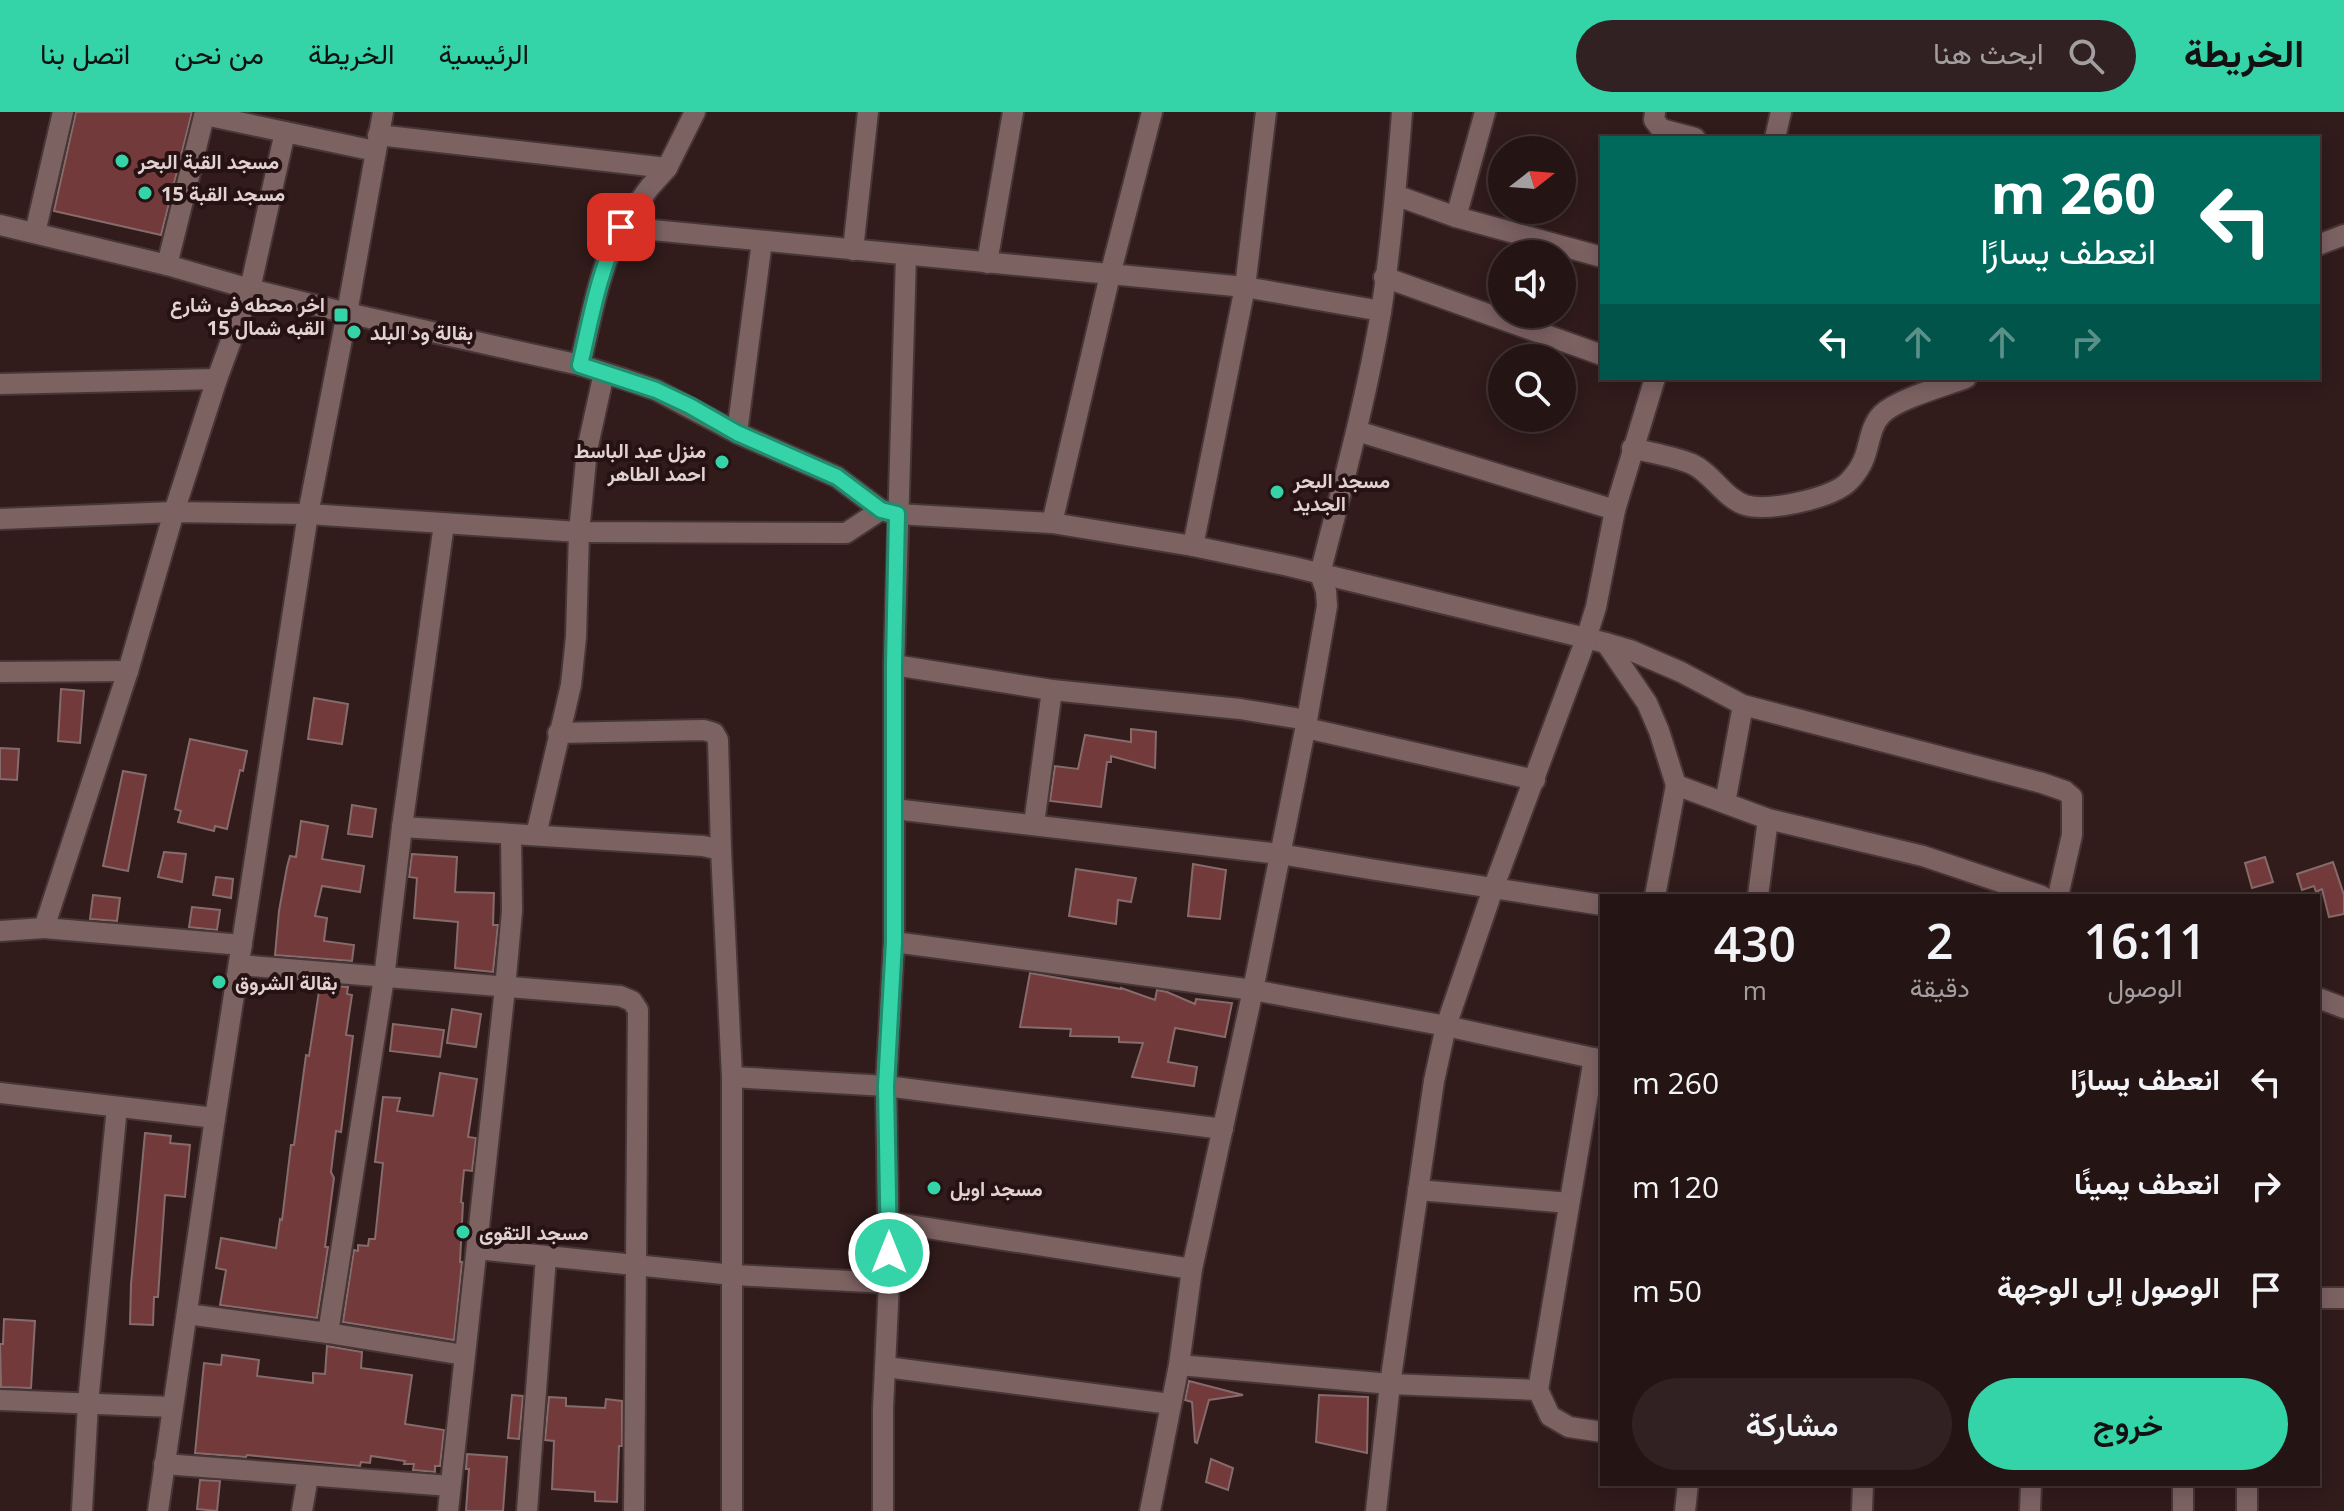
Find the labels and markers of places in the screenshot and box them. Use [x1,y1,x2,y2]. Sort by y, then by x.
place label: مسجد القبة البحر [137,148,279,175]
marker: مسجد القبة البحر [113,152,131,170]
place label: مسجد القبة 15 [161,180,285,207]
marker: مسجد القبة 15 [136,184,154,202]
pin [587,193,655,261]
place label: اخر محطه في شارع 15 القبه شمال [170,291,325,341]
marker: اخر محطه في شارع 15 القبه شمال [332,306,350,324]
place label: بقالة ود البلد [370,319,473,346]
marker: بقالة ود البلد [345,323,363,341]
place label: منزل عبد الباسط احمد الطاهر [574,437,706,487]
marker: منزل عبد الباسط احمد الطاهر [713,453,731,471]
place label: مسجد البحر الجديد [1292,467,1390,517]
marker: مسجد البحر الجديد [1268,483,1286,501]
place label: بقالة الشروق [235,969,338,996]
marker: بقالة الشروق [210,973,228,991]
place label: مسجد اويل [950,1175,1043,1202]
marker: مسجد اويل [925,1179,943,1197]
place label: مسجد التقوى [479,1219,589,1246]
marker: مسجد التقوى [454,1223,472,1241]

